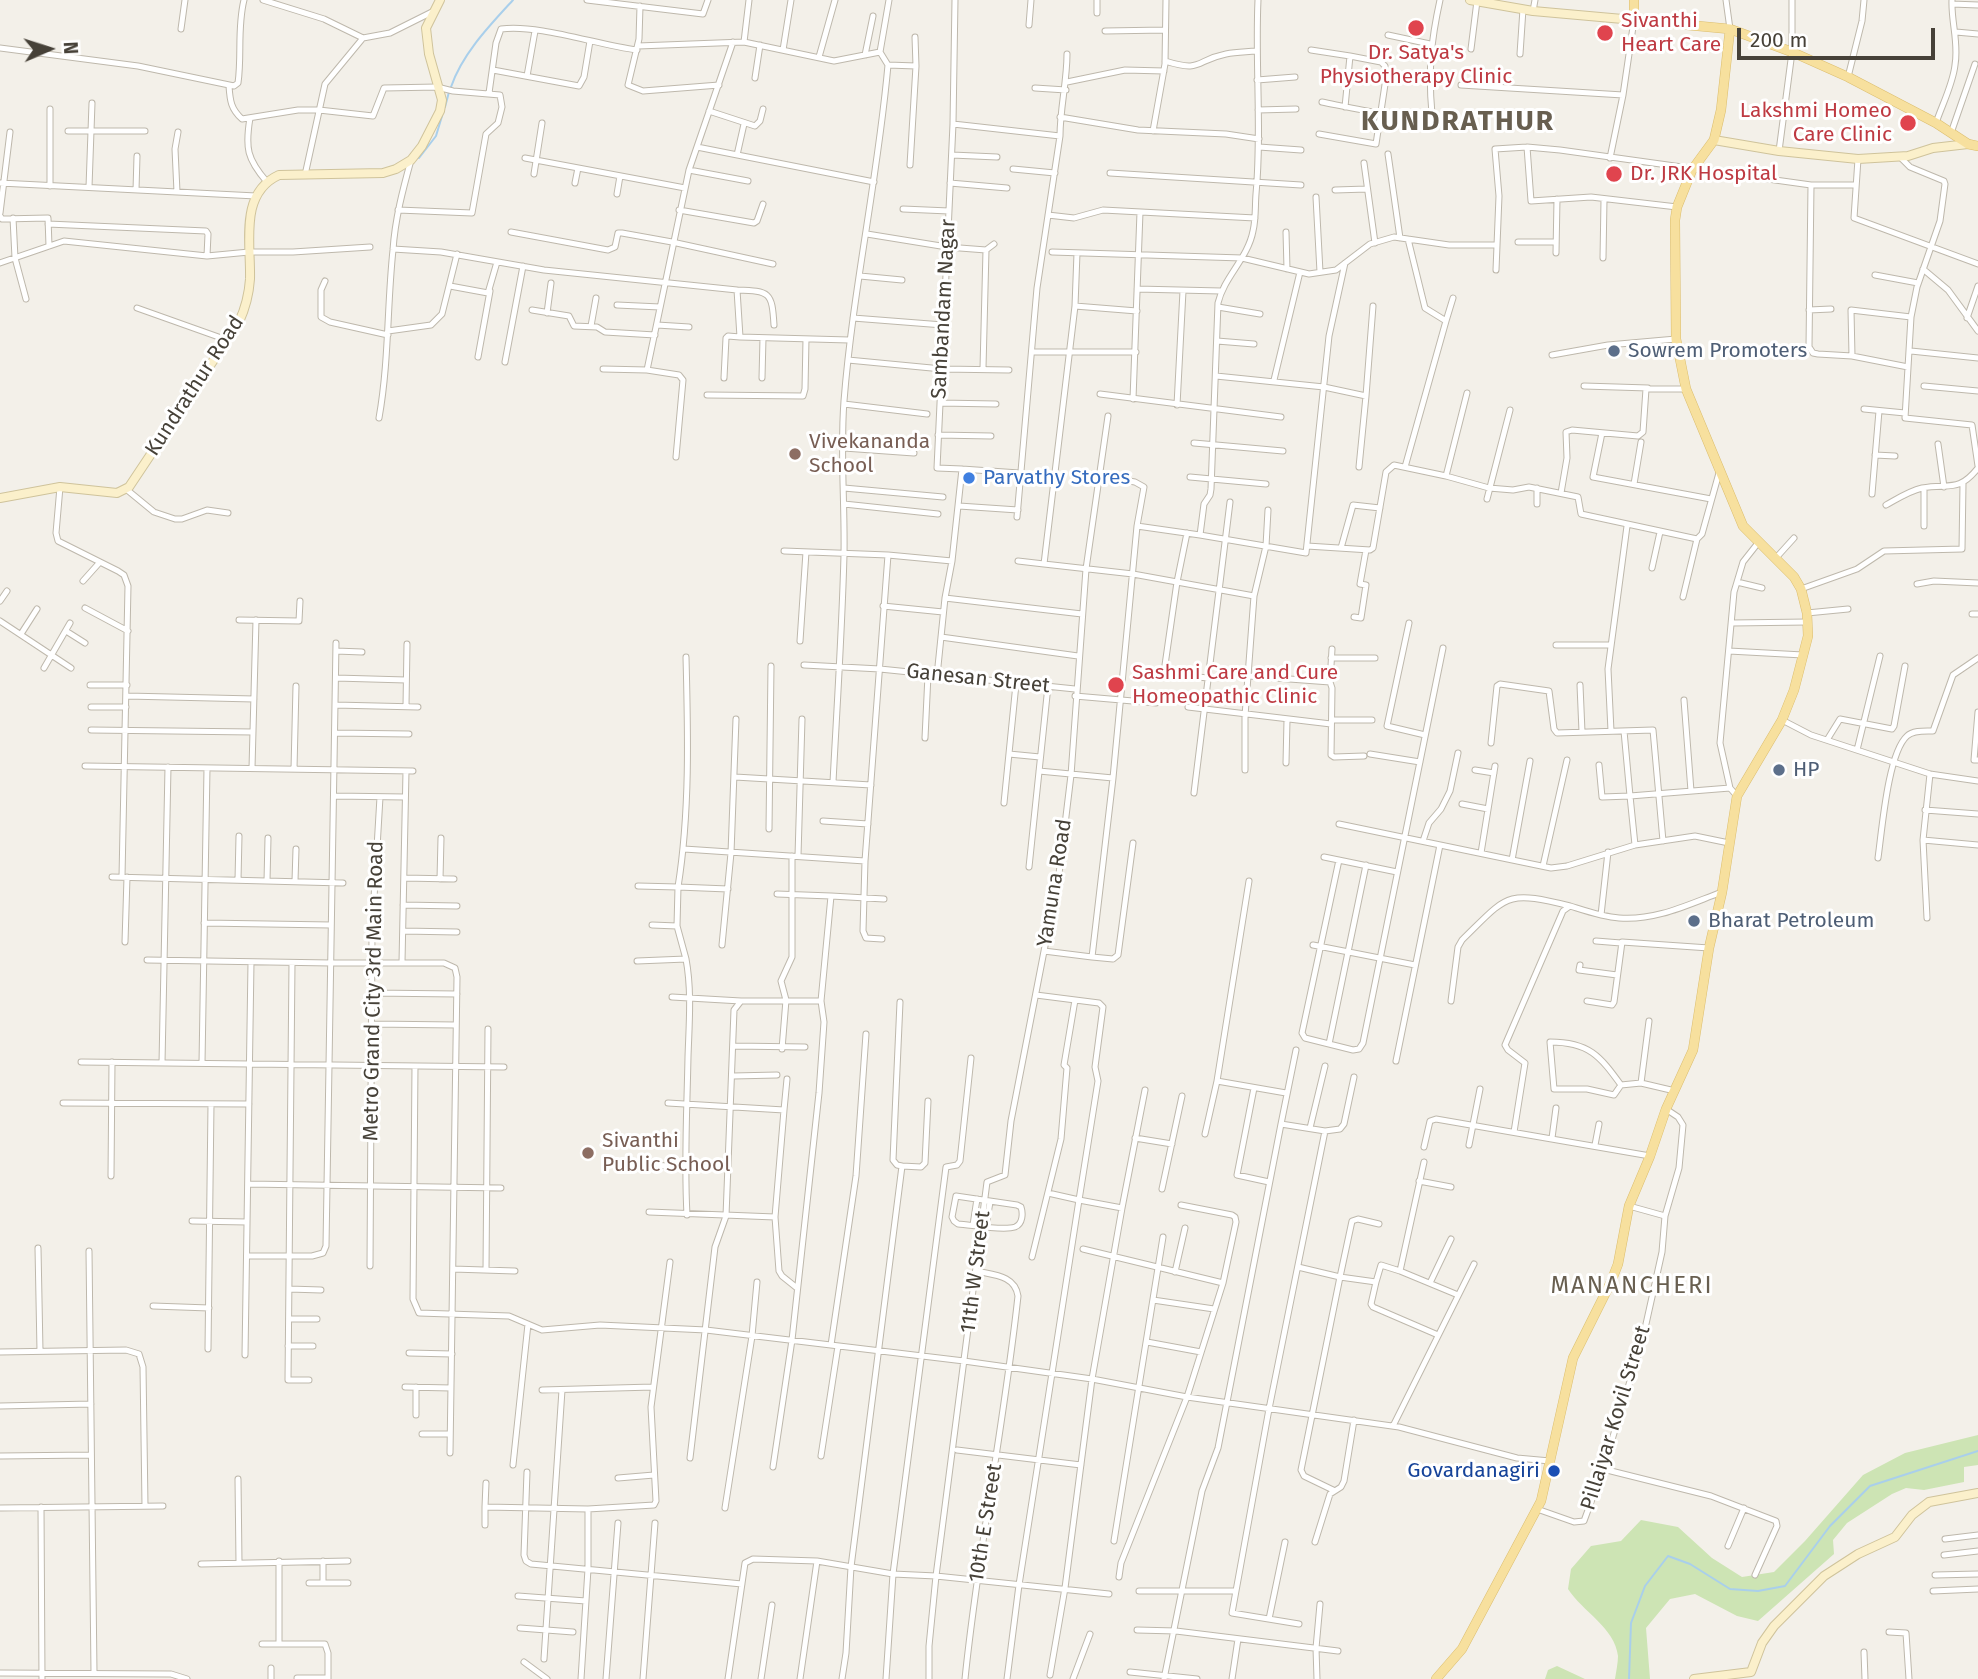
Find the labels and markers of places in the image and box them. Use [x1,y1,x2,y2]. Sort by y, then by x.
place label: Sivanthi Heart Care [1621,8,1721,58]
marker: Dr. Satya's Physiotherapy Clinic [1406,18,1426,38]
marker: Sivanthi Heart Care [1595,23,1615,43]
place label: Dr. Satya's Physiotherapy Clinic [1320,40,1512,90]
place label: Lakshmi Homeo Care Clinic [1740,98,1892,148]
marker: Lakshmi Homeo Care Clinic [1898,113,1918,133]
place label: Dr. JRK Hospital [1630,161,1777,187]
marker: Dr. JRK Hospital [1604,164,1624,184]
place label: Sowrem Promoters [1628,338,1807,364]
marker: Sowrem Promoters [1606,343,1622,359]
place label: Vivekananda School [809,429,930,479]
marker: Vivekananda School [787,446,803,462]
place label: Parvathy Stores [983,465,1130,491]
marker: Parvathy Stores [961,470,977,486]
place label: Sashmi Care and Cure Homeopathic Clinic [1132,660,1338,710]
marker: Sashmi Care and Cure Homeopathic Clinic [1106,675,1126,695]
place label: HP [1793,757,1819,783]
marker: HP [1771,762,1787,778]
place label: Bharat Petroleum [1708,908,1874,934]
marker: Bharat Petroleum [1686,913,1702,929]
place label: Sivanthi Public School [602,1128,730,1178]
marker: Sivanthi Public School [580,1145,596,1161]
place label: Govardanagiri [1407,1458,1540,1484]
marker: Govardanagiri [1546,1463,1562,1479]

